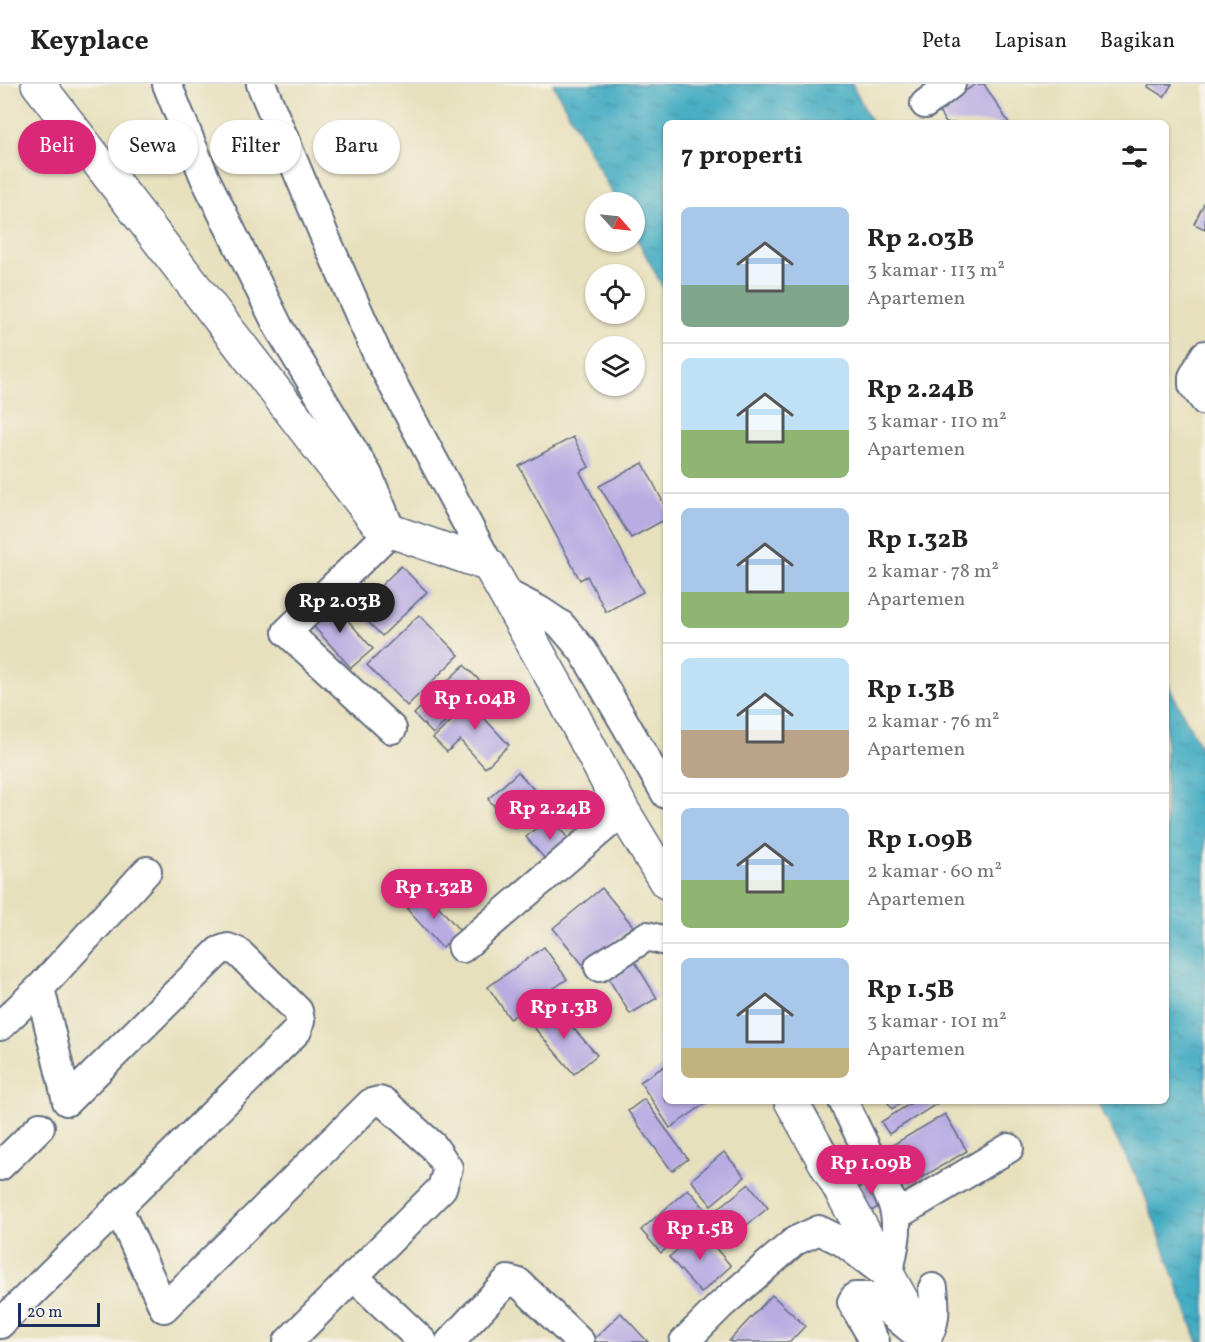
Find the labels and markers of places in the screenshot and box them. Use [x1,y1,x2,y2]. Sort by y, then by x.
pin: Rp 2.03B [278,583,402,634]
pin: Rp 1.04B [413,680,537,731]
pin: Rp 2.24B [488,790,612,841]
pin: Rp 1.32B [372,869,496,920]
pin: Rp 1.3B [509,989,619,1040]
pin: Rp 1.09B [809,1145,933,1196]
pin: Rp 1.5B [645,1210,755,1261]

